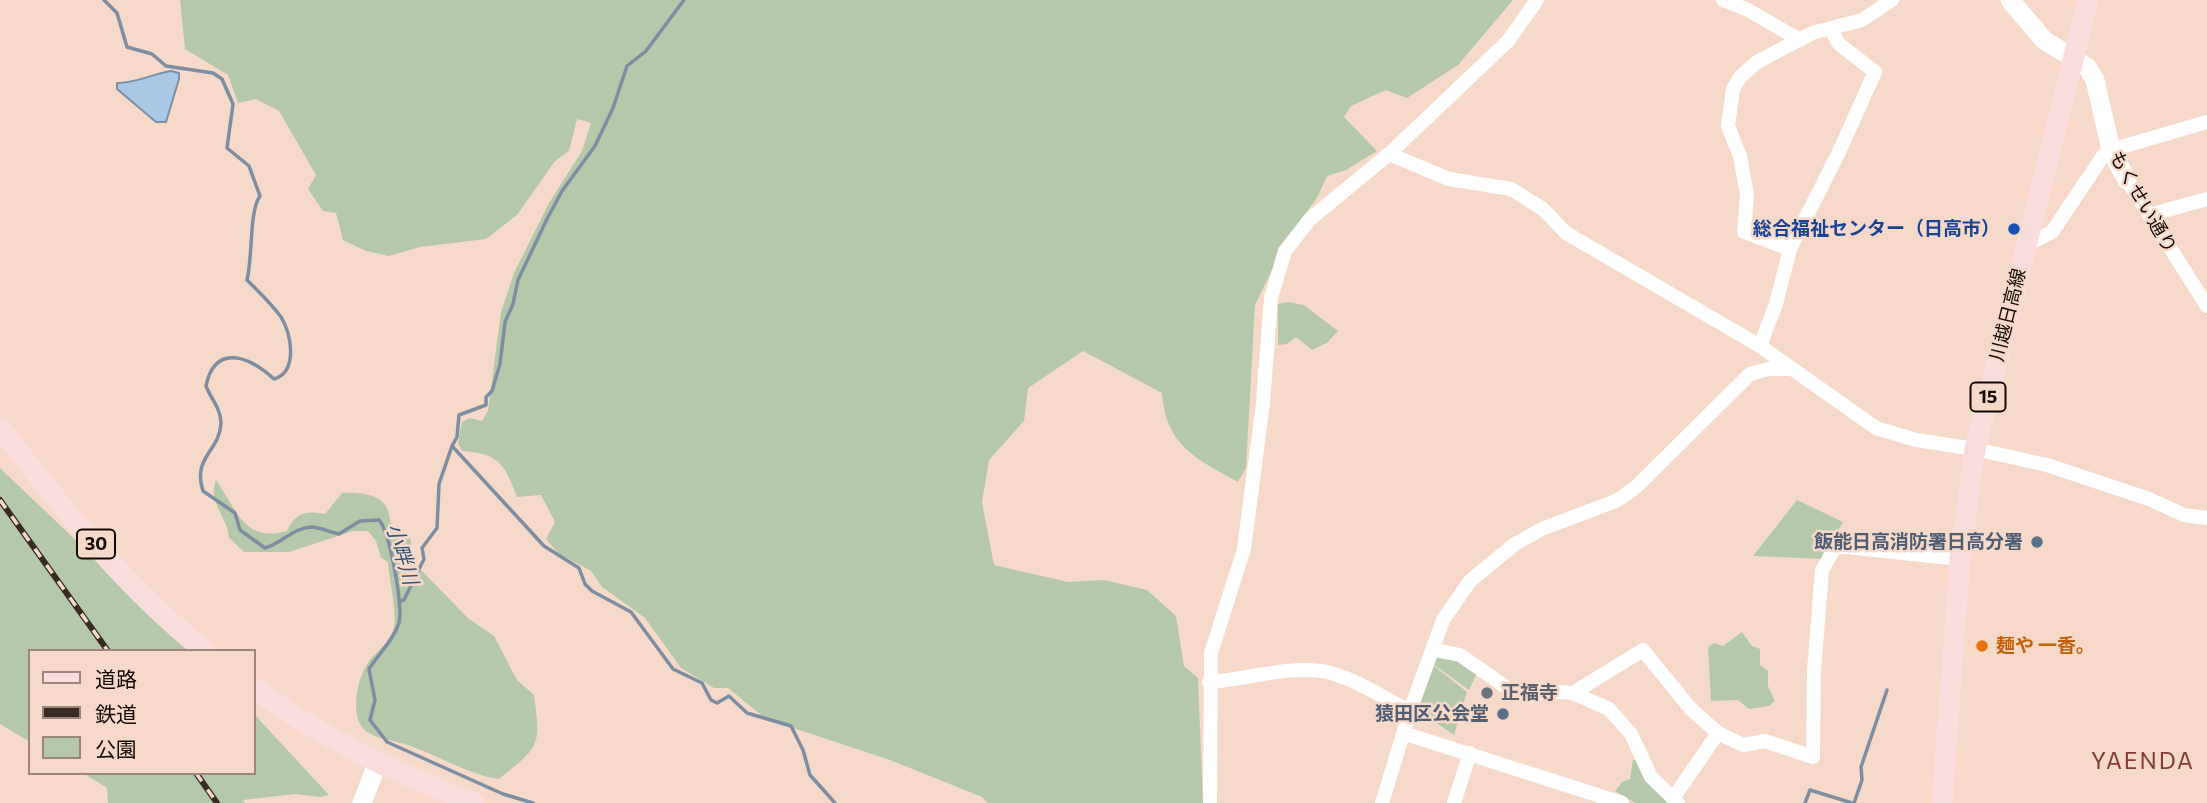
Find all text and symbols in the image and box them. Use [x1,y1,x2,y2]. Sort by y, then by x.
street label: もくせい通り [2105,147,2181,257]
place label: 総合福祉センター（日高市） [1753,218,2000,240]
marker: 総合福祉センター（日高市） [2006,221,2022,237]
street label: 川越日高線 [1985,266,2031,364]
road number: 15 [1970,382,2006,412]
water label: 小畔川 [381,520,423,588]
road number: 30 [77,530,115,558]
place label: 飯能日高消防署日高分署 [1814,531,2023,553]
marker: 飯能日高消防署日高分署 [2029,534,2045,550]
place label: 麺や 一香。 [1996,635,2095,657]
marker: 麺や 一香。 [1974,638,1990,654]
legend [28,649,256,775]
text: 道路 [95,666,137,691]
place label: 正福寺 [1501,682,1558,704]
marker: 正福寺 [1479,685,1495,701]
text: 鉄道 [95,701,137,726]
place label: 猿田区公会堂 [1375,703,1489,725]
marker: 猿田区公会堂 [1495,706,1511,722]
text: 公園 [95,736,137,761]
district label: YAENDA [2092,747,2194,775]

